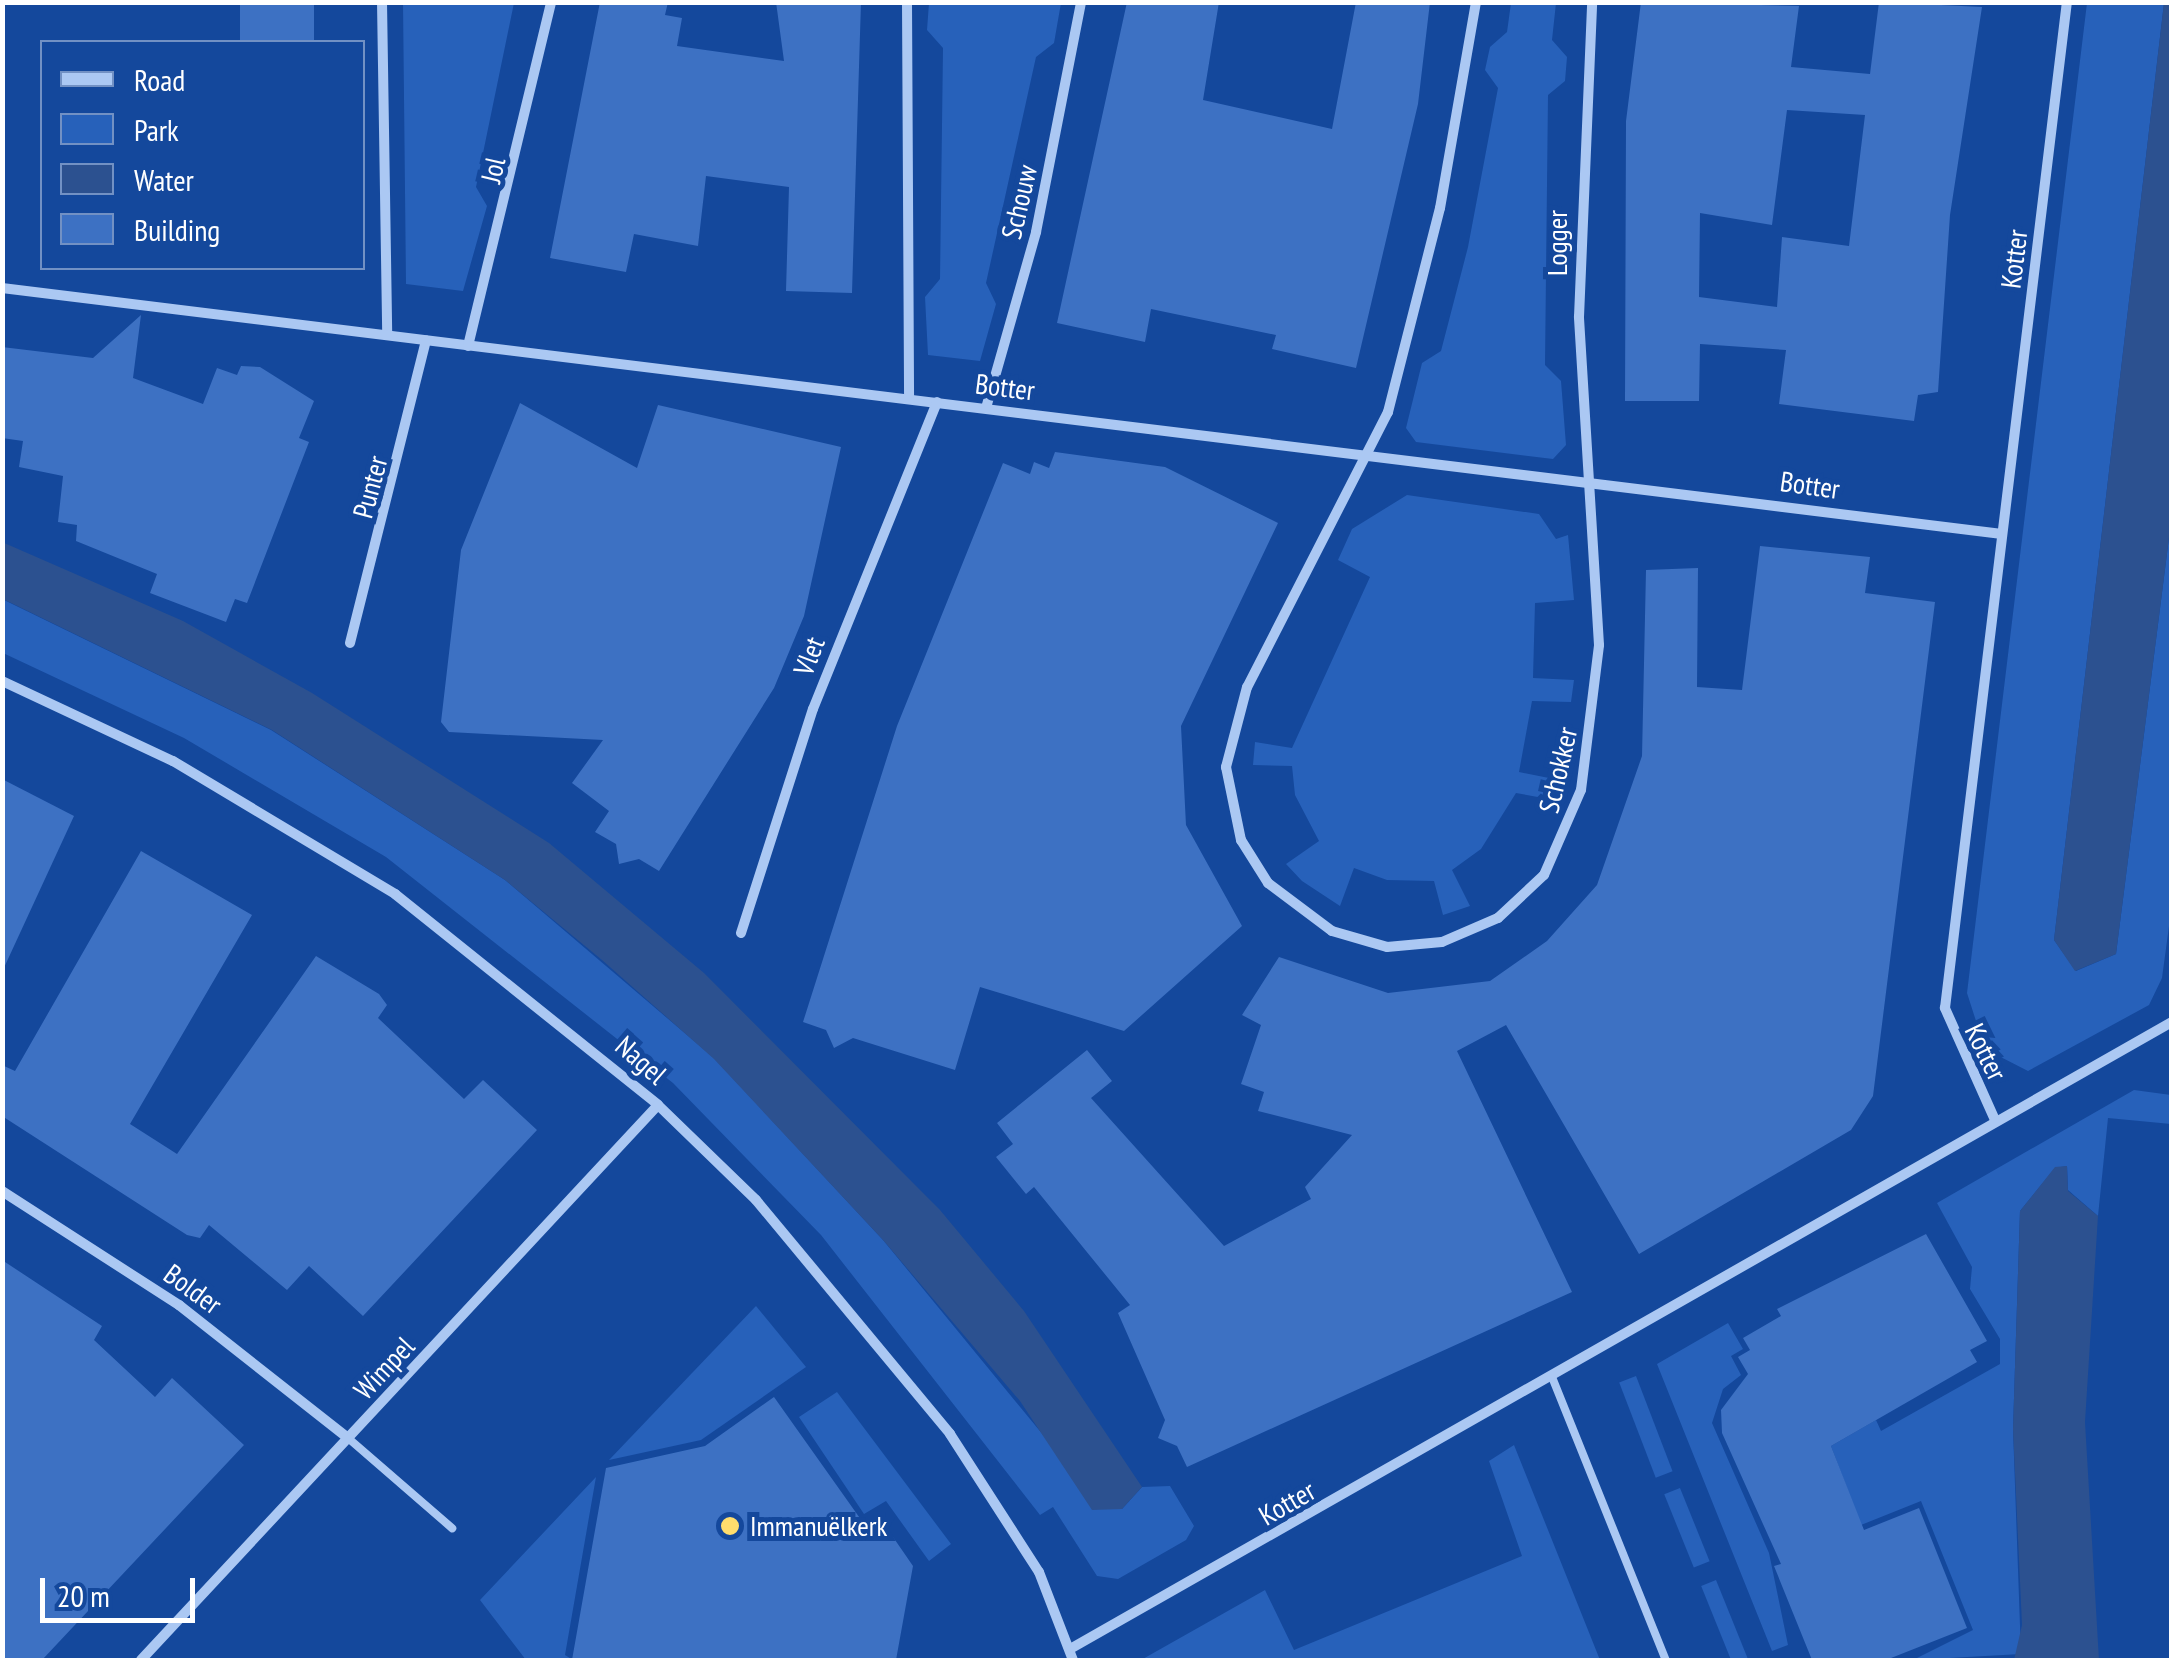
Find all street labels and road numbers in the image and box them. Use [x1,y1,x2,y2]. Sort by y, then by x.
street label: Jol [474,154,512,186]
street label: Schouw [994,162,1044,242]
street label: Logger [1540,210,1574,276]
street label: Kotter [1994,228,2034,290]
street label: Botter [973,367,1037,407]
street label: Punter [346,452,394,522]
street label: Botter [1778,464,1842,506]
street label: Vlet [786,632,832,680]
street label: Schokker [1532,724,1584,816]
street label: Kotter [1958,1018,2014,1086]
street label: Nagel [609,1029,673,1091]
street label: Bolder [158,1257,228,1321]
street label: Wimpel [347,1330,421,1406]
street label: Kotter [1253,1474,1321,1532]

